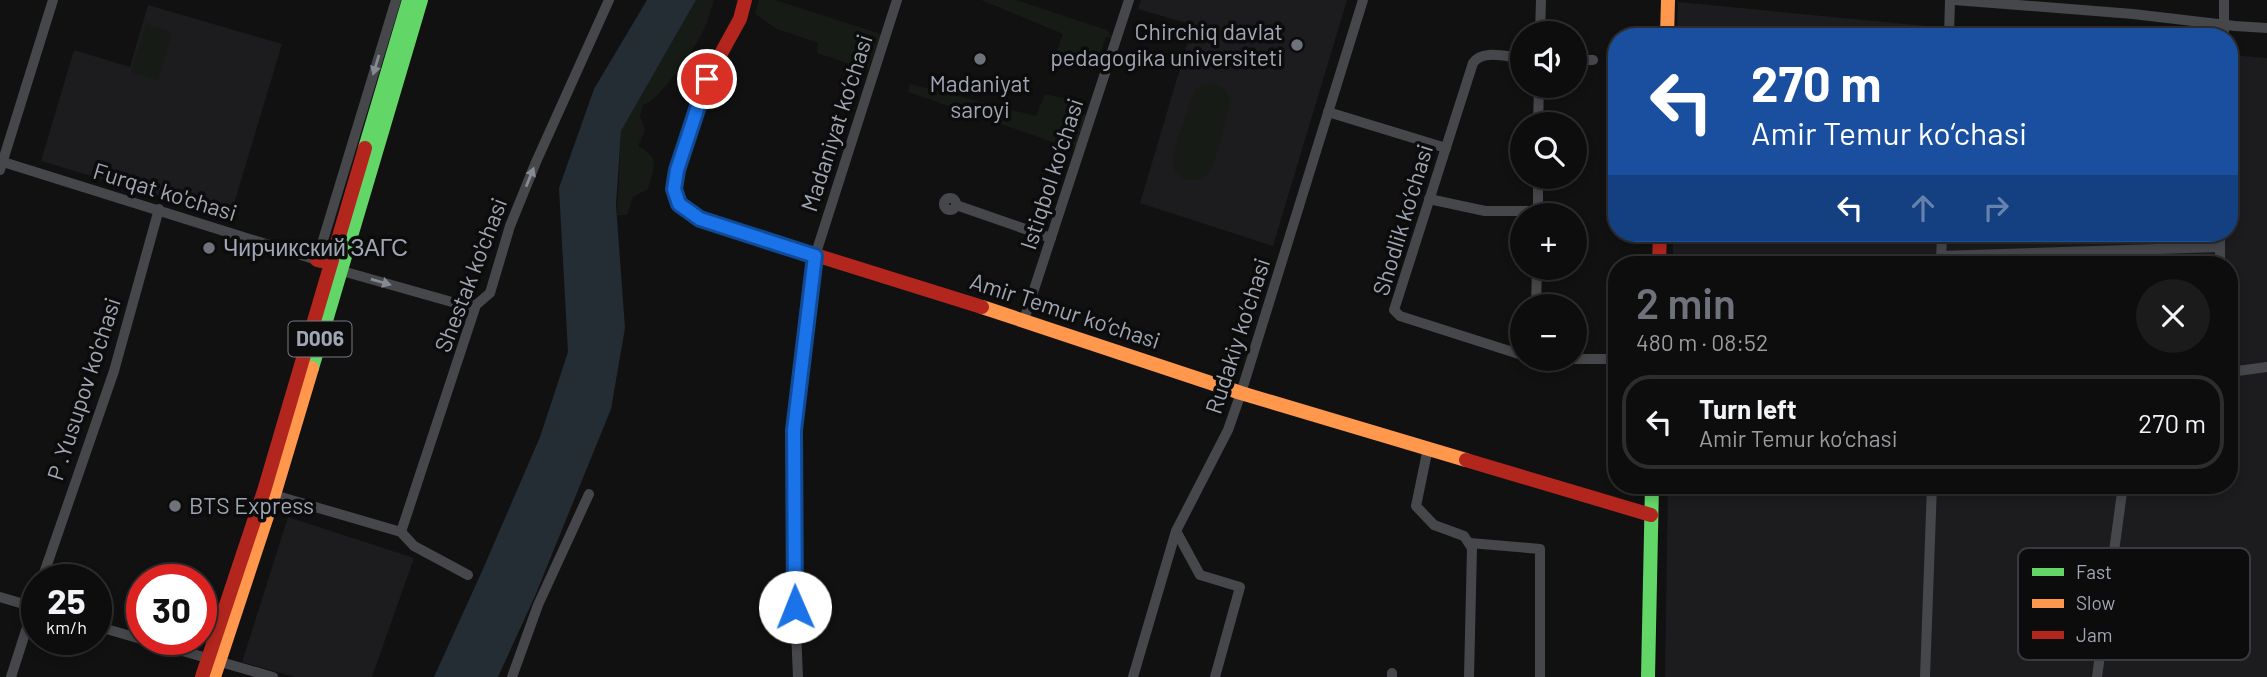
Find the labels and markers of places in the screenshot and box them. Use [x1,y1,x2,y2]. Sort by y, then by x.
place label: Chirchiq davlat pedagogika universiteti [1050,17,1283,71]
marker: Chirchiq davlat pedagogika universiteti [1289,37,1305,53]
pin [677,49,737,109]
marker: Madaniyat saroyi [972,51,988,67]
place label: Madaniyat saroyi [929,69,1031,123]
place label: Чирчикский ЗАГС [223,233,408,261]
marker: Чирчикский ЗАГС [201,240,217,256]
place label: BTS Express [189,491,314,519]
marker: BTS Express [167,498,183,514]

